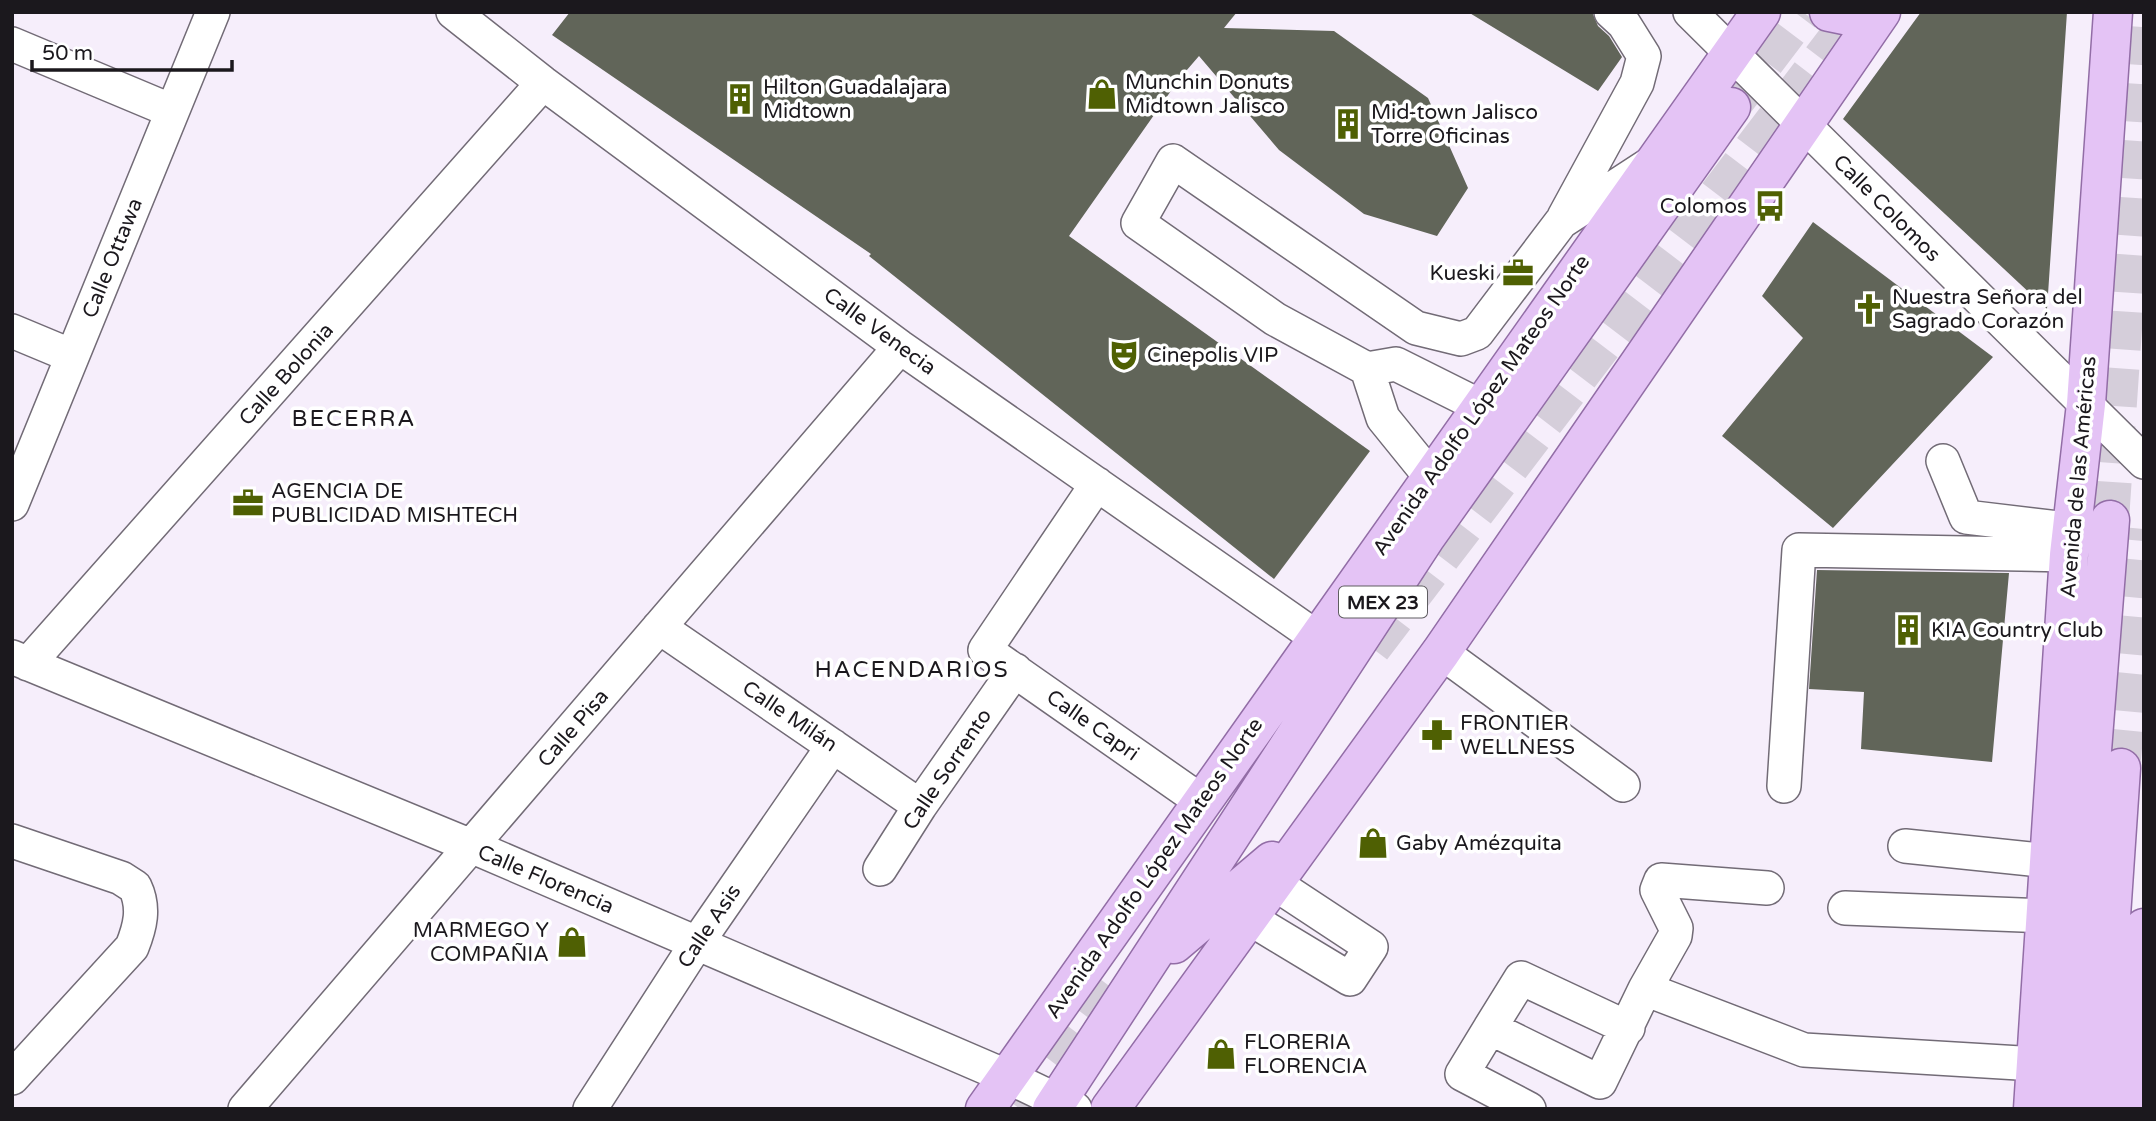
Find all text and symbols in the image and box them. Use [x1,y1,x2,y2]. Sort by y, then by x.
scale bar [32,28,231,72]
text: 50 m [42,41,93,66]
place label: Munchin Donuts Midtown Jalisco [1125,70,1290,119]
place label: Hilton Guadalajara Midtown [763,75,948,124]
shop icon: Munchin Donuts Midtown Jalisco [1085,77,1119,111]
building icon: Hilton Guadalajara Midtown [723,82,757,116]
place label: Mid-town Jalisco Torre Oficinas [1371,100,1538,149]
building icon: Mid-town Jalisco Torre Oficinas [1331,107,1365,141]
street label: Calle Colomos [1828,150,1945,267]
bus stop icon: Colomos [1753,189,1787,223]
place label: Colomos [1660,194,1747,219]
street label: Calle Ottawa [77,195,148,322]
street label: Avenida Adolfo López Mateos Norte [1367,250,1595,561]
office icon: Kueski [1501,256,1535,290]
place label: Kueski [1430,261,1495,286]
street label: Calle Venecia [819,282,941,380]
place label: Nuestra Señora del Sagrado Corazón [1892,285,2083,334]
church icon: Nuestra Señora del Sagrado Corazón [1852,292,1886,326]
street label: Calle Bolonia [234,318,339,431]
theatre icon: Cinepolis VIP [1107,338,1141,372]
place label: Cinepolis VIP [1147,343,1278,368]
street label: Avenida de las Américas [2055,355,2102,599]
district label: BECERRA [291,405,417,433]
place label: AGENCIA DE PUBLICIDAD MISHTECH [271,479,518,528]
office icon: AGENCIA DE PUBLICIDAD MISHTECH [231,486,265,520]
road number: MEX 23 [1339,586,1427,618]
building icon: KIA Country Club [1891,613,1925,647]
place label: KIA Country Club [1931,618,2103,643]
district label: HACENDARIOS [814,656,1010,684]
street label: Calle Milán [737,675,842,757]
street label: Calle Pisa [533,684,614,772]
street label: Calle Capri [1042,684,1144,766]
street label: Calle Sorrento [898,704,997,835]
place label: FRONTIER WELLNESS [1460,711,1575,760]
street label: Avenida Adolfo López Mateos Norte [1040,713,1268,1024]
pharmacy icon: FRONTIER WELLNESS [1420,718,1454,752]
shop icon: Gaby Amézquita [1356,826,1390,860]
place label: Gaby Amézquita [1396,831,1562,856]
street label: Calle Florencia [474,840,618,919]
street label: Calle Asis [672,880,746,973]
place label: MARMEGO Y COMPAÑIA [413,918,549,967]
shop icon: MARMEGO Y COMPAÑIA [555,925,589,959]
place label: FLORERIA FLORENCIA [1244,1030,1367,1079]
shop icon: FLORERIA FLORENCIA [1204,1037,1238,1071]

